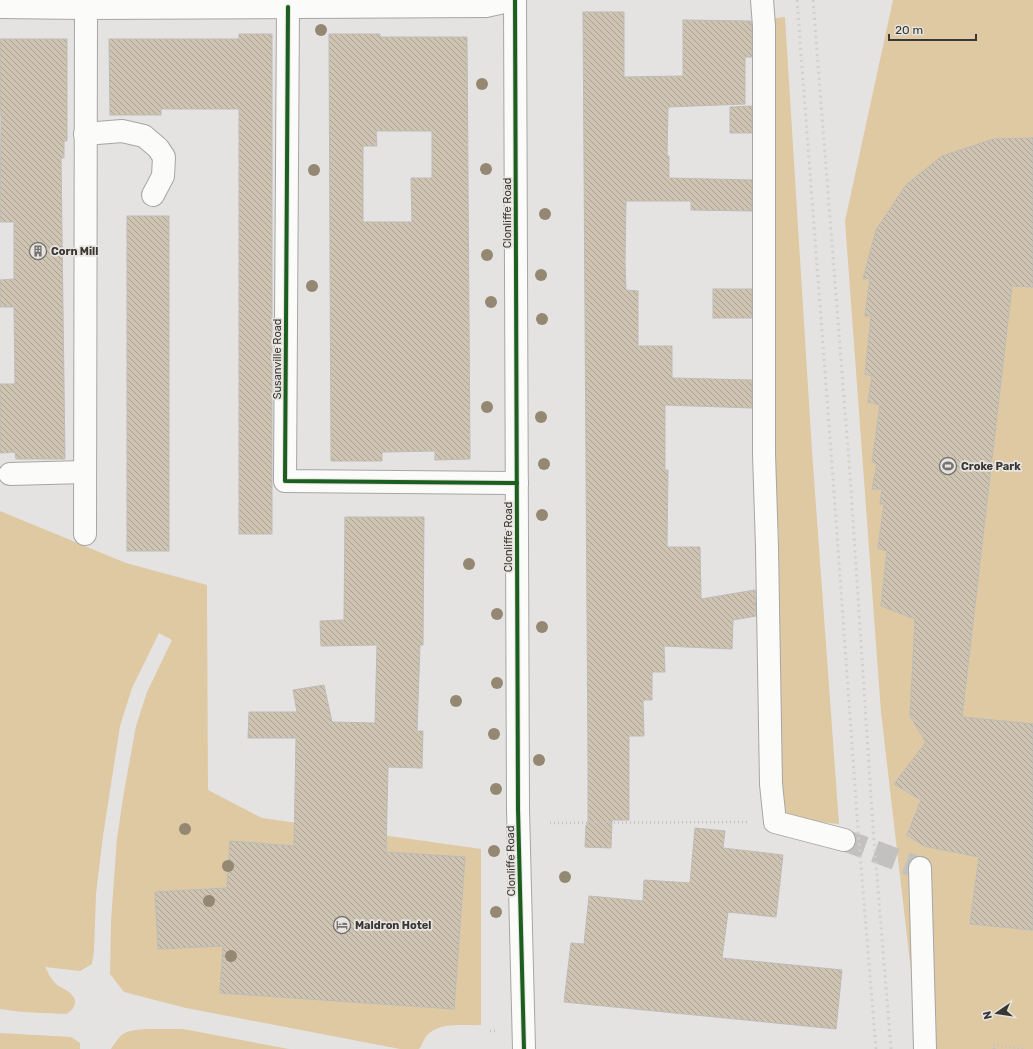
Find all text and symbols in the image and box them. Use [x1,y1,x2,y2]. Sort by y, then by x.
scale bar [889,16,976,42]
text: 20 m [895,23,923,37]
street label: Clonliffe Road [501,178,514,248]
building icon: Corn Mill [28,241,48,261]
place label: Corn Mill [51,245,98,258]
street label: Susanville Road [271,319,284,399]
sports icon: Croke Park [938,456,958,476]
place label: Croke Park [961,460,1021,473]
street label: Clonliffe Road [502,502,515,572]
street label: Clonliffe Road [504,826,518,896]
hotel icon: Maldron Hotel [332,915,352,935]
place label: Maldron Hotel [355,919,431,932]
north arrow [977,993,1017,1033]
text: N [981,1010,995,1020]

